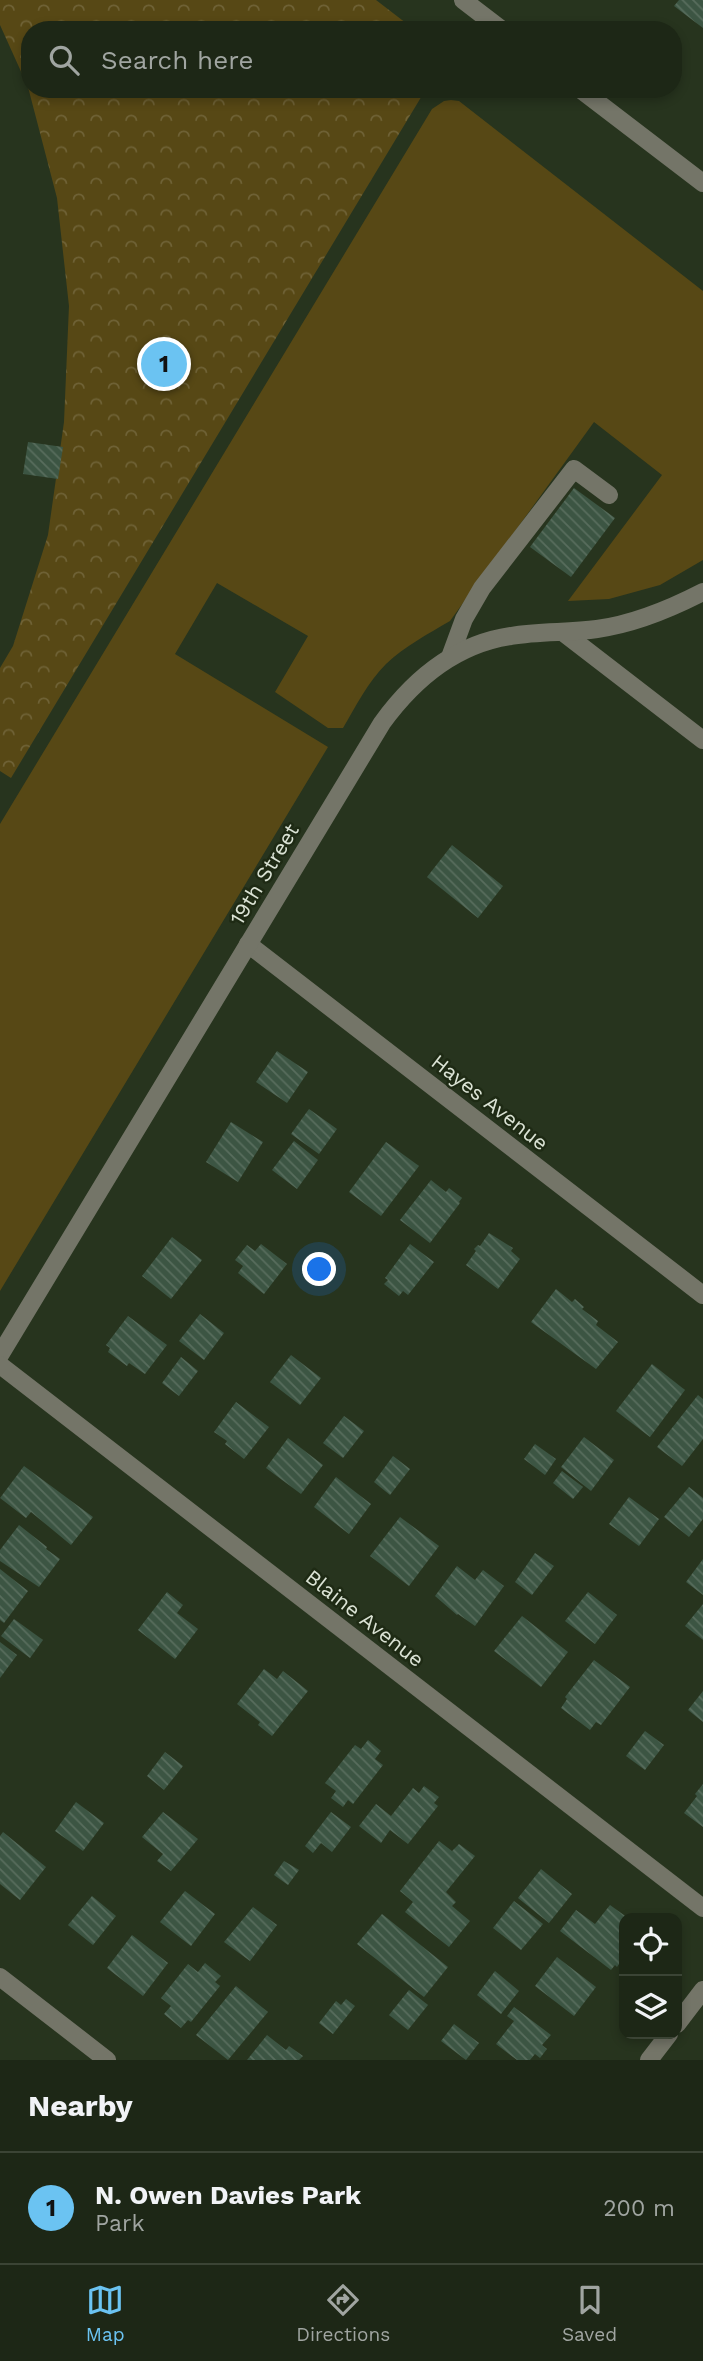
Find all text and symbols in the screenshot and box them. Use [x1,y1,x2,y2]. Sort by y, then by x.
search box [21,21,682,98]
icon: search [45,41,83,79]
text: Search here [101,45,253,75]
pin: 1 [141,338,187,390]
street label: 19th Street [224,819,304,929]
street label: Hayes Avenue [427,1049,553,1155]
your location [302,1252,336,1286]
street label: Blaine Avenue [301,1564,429,1672]
map controls [619,1913,682,2039]
button: locate [619,1913,682,1976]
button: layers [619,1976,682,2039]
text: Nearby [28,2088,133,2123]
text: N. Owen Davies Park [95,2180,361,2210]
text: 1 [46,2195,56,2222]
text: 200 m [603,2195,675,2222]
text: Park [95,2210,144,2237]
tab: Map [86,2281,125,2346]
tab: Directions [296,2281,390,2346]
tab: Saved [562,2281,617,2346]

